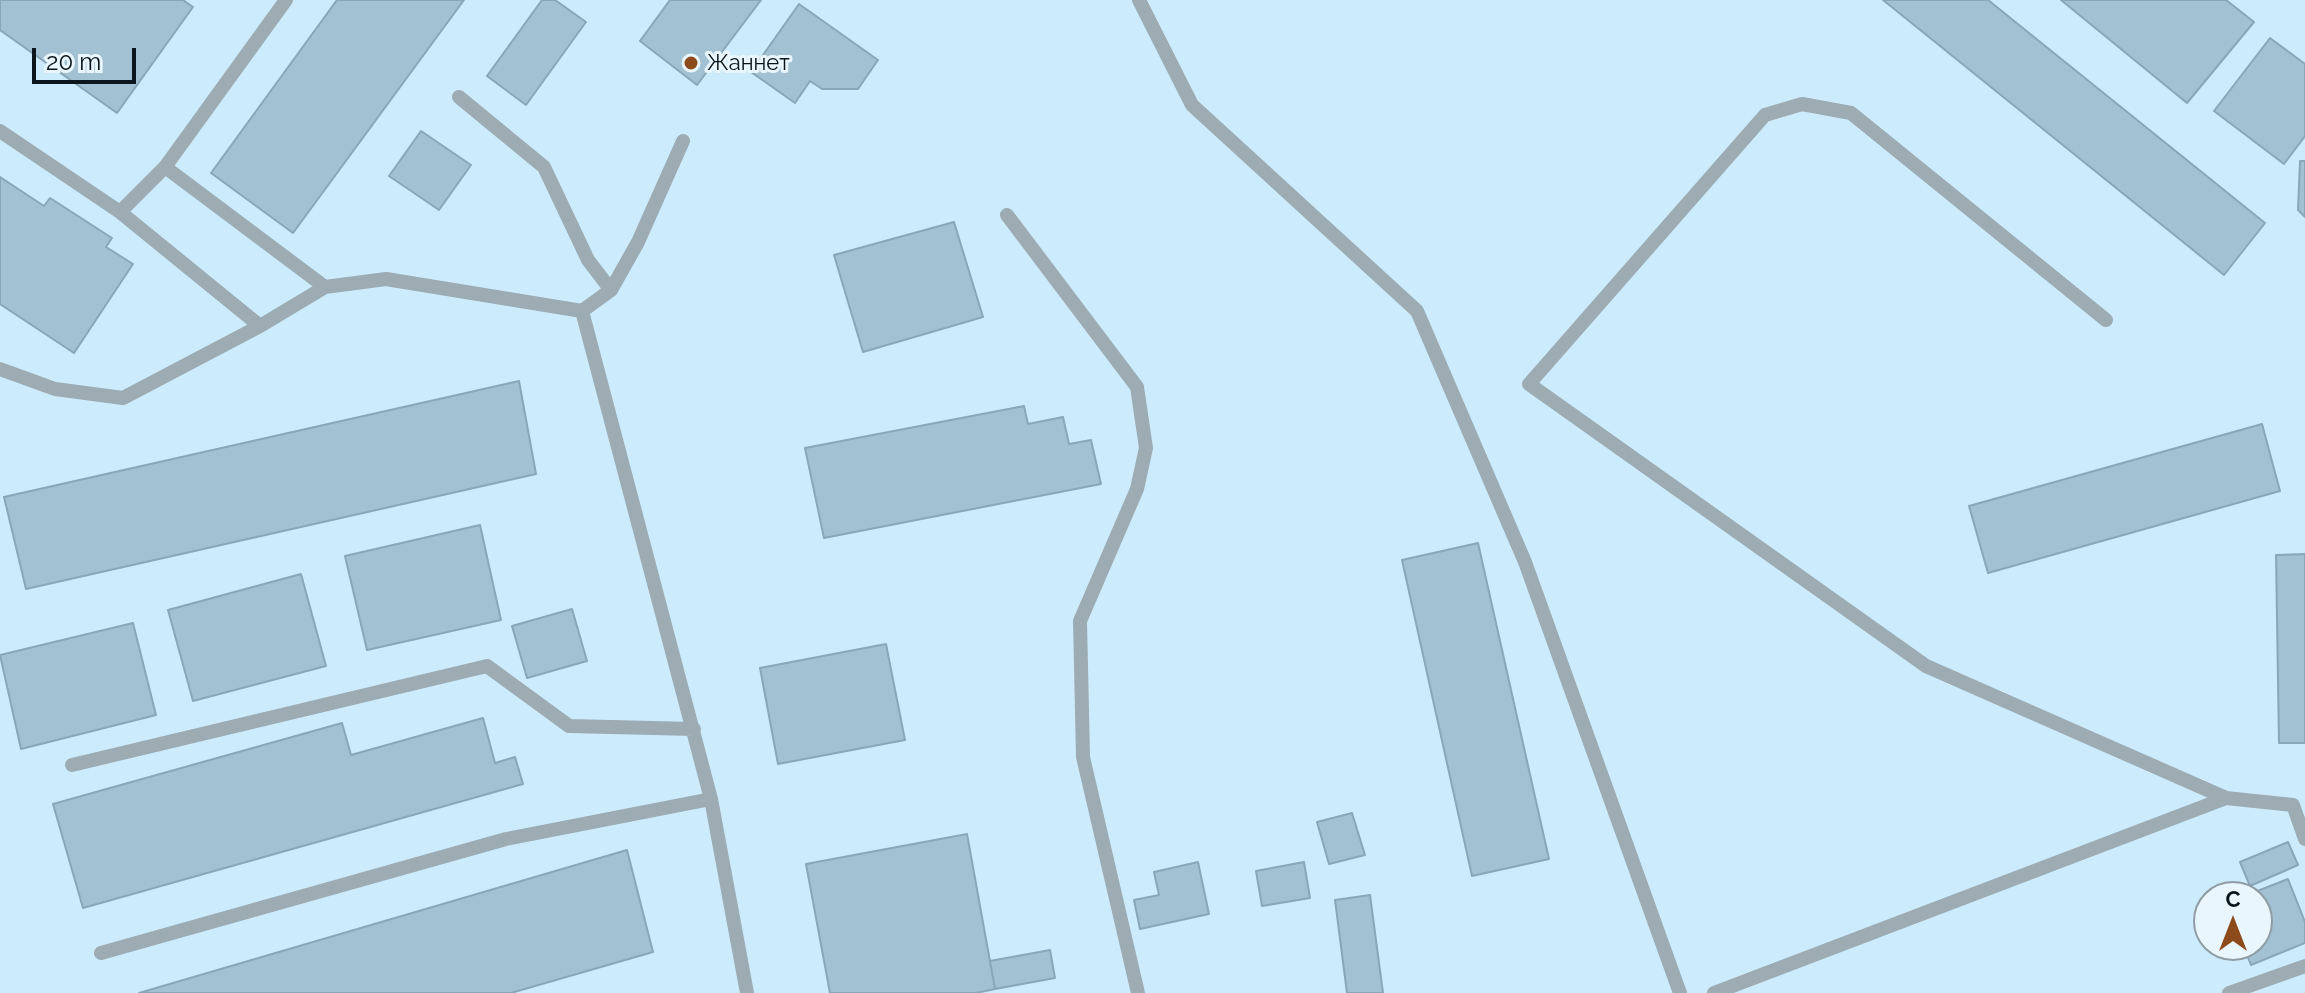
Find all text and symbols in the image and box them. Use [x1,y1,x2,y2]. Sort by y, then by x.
scale bar [36,32,140,82]
text: 20 m [46,47,101,76]
place label: Жаннет [707,50,790,76]
marker: Жаннет [682,54,700,72]
north arrow [2193,881,2273,961]
text: С [2225,886,2241,912]

